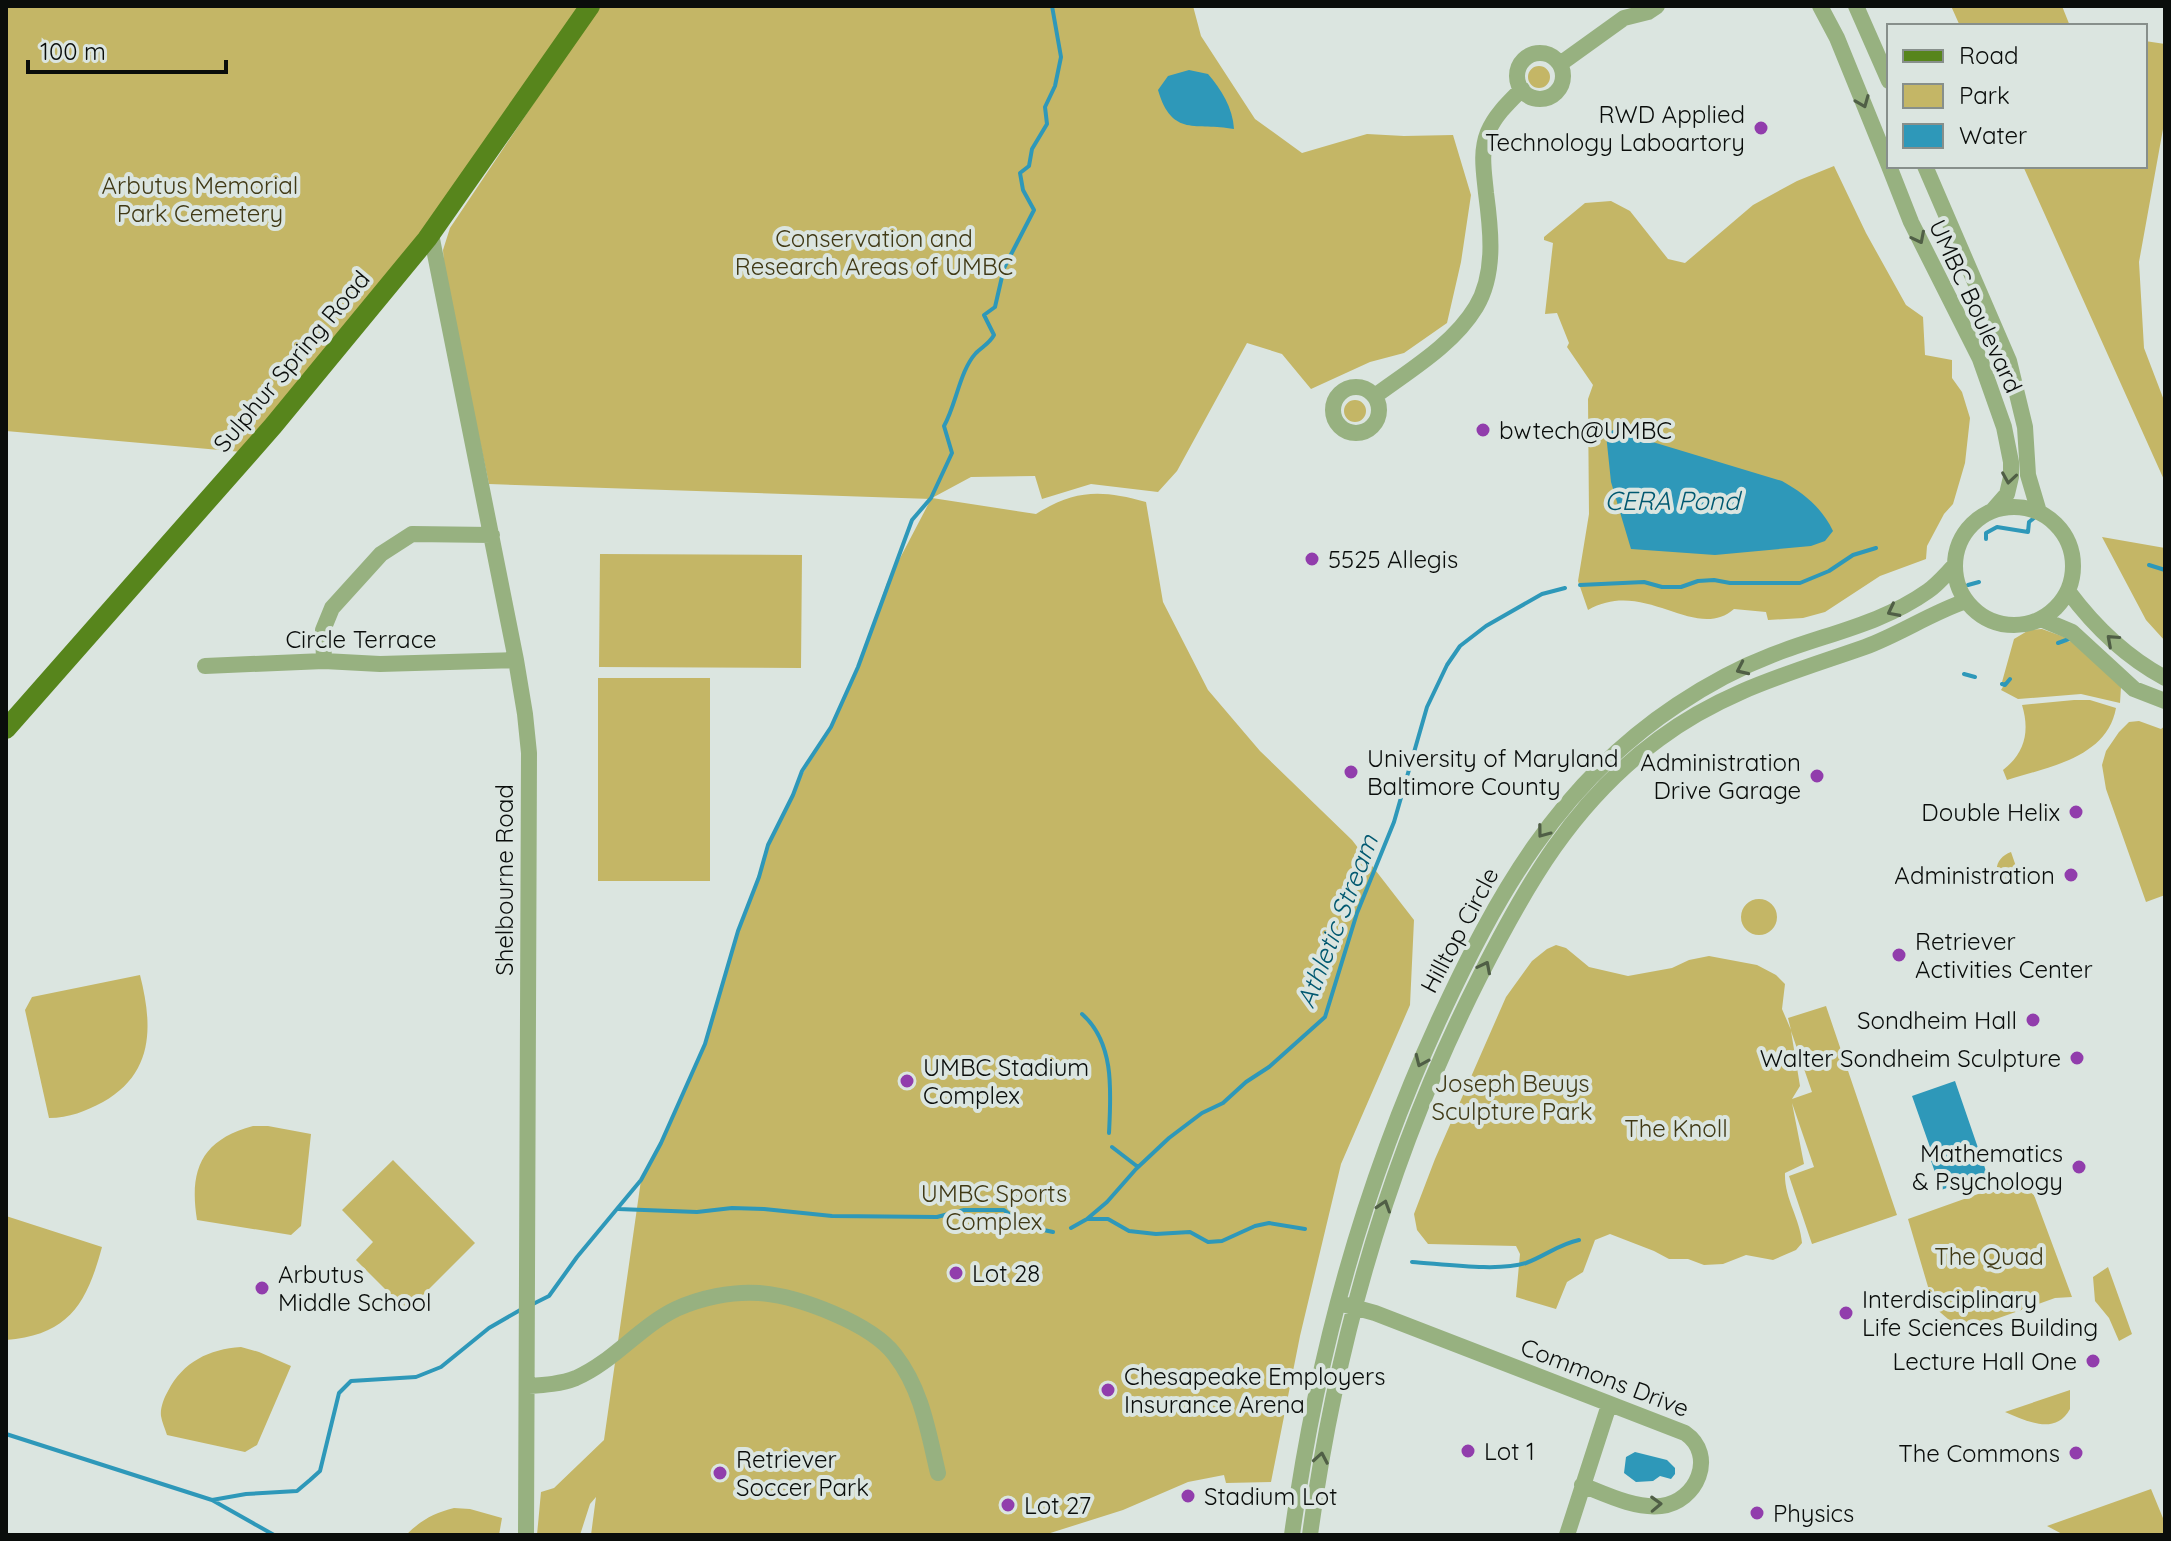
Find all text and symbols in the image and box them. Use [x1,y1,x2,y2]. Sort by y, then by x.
scale bar [28,24,226,74]
legend [1887,24,2147,168]
text: 100 m [40,36,106,66]
text: Road [1959,40,2019,70]
text: Park [1959,80,2010,110]
one-way arrow [1853,94,1870,108]
place label: RWD Applied Technology Laboartory [1485,99,1745,157]
marker: RWD Applied Technology Laboartory [1752,119,1770,137]
text: Water [1959,120,2027,150]
park label: Arbutus Memorial Park Cemetery [102,170,298,228]
street label: UMBC Boulevard [1923,215,2029,397]
park label: Conservation and Research Areas of UMBC [735,223,1013,281]
one-way arrow [1909,230,1924,245]
street label: Sulphur Spring Road [206,264,376,458]
place label: bwtech@UMBC [1499,415,1672,445]
marker: bwtech@UMBC [1474,421,1492,439]
one-way arrow [2001,472,2018,485]
water label: CERA Pond [1605,484,1743,517]
place label: 5525 Allegis [1328,544,1458,574]
marker: 5525 Allegis [1303,550,1321,568]
one-way arrow [1887,602,1902,617]
street label: Circle Terrace [285,624,437,654]
one-way arrow [2106,635,2121,649]
one-way arrow [1736,659,1750,675]
place label: University of Maryland Baltimore County [1367,743,1619,801]
place label: Administration Drive Garage [1640,747,1801,805]
marker: University of Maryland Baltimore County [1342,763,1360,781]
marker: Administration Drive Garage [1808,767,1826,785]
street label: Shelbourne Road [489,784,519,976]
place label: Double Helix [1921,797,2060,827]
marker: Double Helix [2067,803,2085,821]
one-way arrow [1539,823,1553,838]
water label: Athletic Stream [1289,829,1386,1012]
place label: Administration [1894,860,2055,890]
street label: Hilltop Circle [1413,862,1505,998]
marker: Administration [2062,866,2080,884]
place label: Retriever Activities Center [1915,926,2093,984]
marker: Retriever Activities Center [1890,946,1908,964]
one-way arrow [1475,960,1491,975]
place label: Sondheim Hall [1857,1005,2017,1035]
marker: Sondheim Hall [2024,1011,2042,1029]
place label: Walter Sondheim Sculpture [1760,1043,2061,1073]
marker: Walter Sondheim Sculpture [2068,1049,2086,1067]
place label: UMBC Stadium Complex [923,1052,1089,1110]
one-way arrow [1414,1052,1430,1067]
park label: Joseph Beuys Sculpture Park [1431,1068,1593,1126]
marker: UMBC Stadium Complex [898,1072,916,1090]
park label: The Knoll [1624,1113,1728,1143]
place label: Mathematics & Psychology [1912,1138,2063,1196]
marker: Mathematics & Psychology [2070,1158,2088,1176]
park label: UMBC Sports Complex [921,1178,1067,1236]
one-way arrow [1375,1200,1391,1213]
park label: The Quad [1934,1241,2044,1271]
place label: Lot 28 [972,1258,1040,1288]
place label: Arbutus Middle School [278,1259,432,1317]
marker: Lot 28 [947,1264,965,1282]
marker: Arbutus Middle School [253,1279,271,1297]
place label: Interdisciplinary Life Sciences Building [1862,1284,2098,1342]
marker: Interdisciplinary Life Sciences Building [1837,1304,1855,1322]
street label: Commons Drive [1517,1331,1693,1423]
place label: Lecture Hall One [1892,1346,2077,1376]
marker: Lecture Hall One [2084,1352,2102,1370]
place label: Chesapeake Employers Insurance Arena [1124,1361,1385,1419]
marker: Chesapeake Employers Insurance Arena [1099,1381,1117,1399]
place label: Lot 1 [1484,1436,1535,1466]
place label: The Commons [1898,1438,2060,1468]
marker: Lot 1 [1459,1442,1477,1460]
place label: Retriever Soccer Park [736,1444,869,1502]
marker: The Commons [2067,1444,2085,1462]
one-way arrow [1311,1451,1328,1465]
marker: Retriever Soccer Park [711,1464,729,1482]
place label: Stadium Lot [1204,1481,1337,1511]
marker: Stadium Lot [1179,1487,1197,1505]
place label: Lot 27 [1024,1490,1091,1520]
marker: Lot 27 [999,1496,1017,1514]
one-way arrow [1650,1496,1663,1513]
place label: Physics [1773,1498,1854,1528]
marker: Physics [1748,1504,1766,1522]

